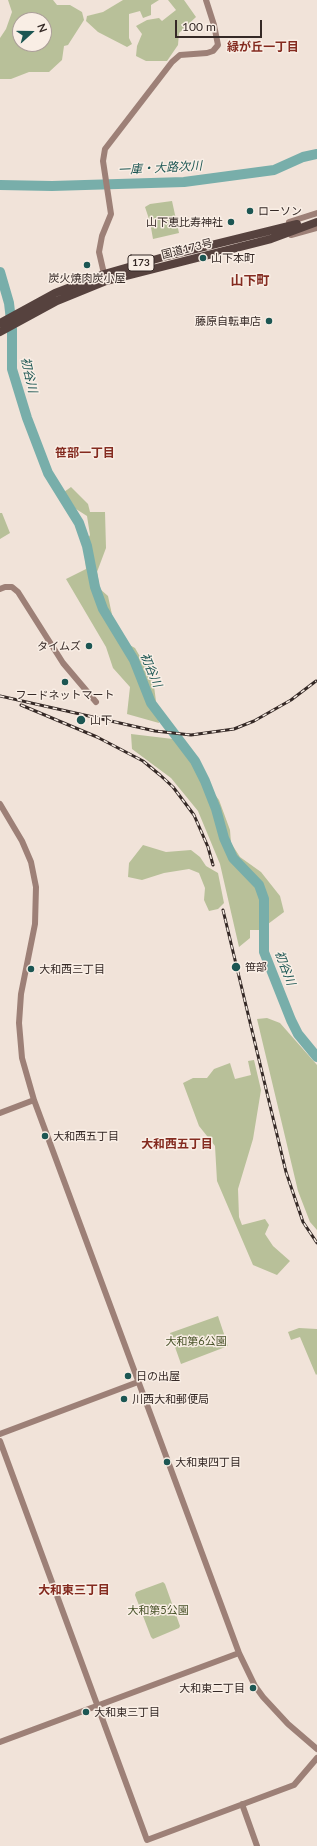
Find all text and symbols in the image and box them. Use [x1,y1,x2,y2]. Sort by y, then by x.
north arrow [12,12,52,52]
scale bar [177,12,264,38]
text: 100 m [182,19,216,34]
text: N [35,22,50,34]
district label: 緑が丘一丁目 [227,40,299,54]
water label: 一庫・大路次川 [118,159,202,177]
place label: ローソン [258,204,302,218]
marker: ローソン [245,206,255,216]
place label: 山下恵比寿神社 [146,215,223,229]
marker: 山下恵比寿神社 [226,217,236,227]
street label: 国道173号 [160,236,214,262]
place label: 山下本町 [211,251,255,265]
marker: 山下本町 [198,253,208,263]
road number: 173 [128,255,154,271]
marker: 炭火焼肉炭小屋 [82,260,92,270]
place label: 炭火焼肉炭小屋 [49,271,125,285]
district label: 山下町 [231,273,269,289]
place label: 藤原自転車店 [195,314,261,328]
marker: 藤原自転車店 [264,316,274,326]
water label: 初谷川 [18,356,40,394]
district label: 笹部一丁目 [55,446,115,460]
place label: タイムズ [37,639,81,653]
marker: タイムズ [84,641,94,651]
water label: 初谷川 [137,651,165,689]
marker: フードネットマート [60,677,70,687]
place label: フードネットマート [16,688,114,702]
place label: 山下 [90,713,112,727]
marker: 山下 [75,714,87,726]
water label: 初谷川 [272,949,298,987]
place label: 笹部 [245,960,267,974]
marker: 笹部 [230,961,242,973]
place label: 大和西三丁目 [39,962,105,976]
marker: 大和西三丁目 [26,964,36,974]
place label: 大和西五丁目 [53,1129,119,1143]
marker: 大和西五丁目 [40,1131,50,1141]
district label: 大和西五丁目 [141,1137,213,1151]
park label: 大和第6公園 [165,1334,227,1348]
place label: 日の出屋 [136,1369,180,1383]
marker: 日の出屋 [123,1371,133,1381]
place label: 川西大和郵便局 [132,1392,209,1406]
marker: 川西大和郵便局 [119,1394,129,1404]
place label: 大和東四丁目 [175,1455,241,1469]
marker: 大和東四丁目 [162,1457,172,1467]
district label: 大和東三丁目 [38,1583,110,1597]
park label: 大和第5公園 [127,1603,189,1617]
place label: 大和東二丁目 [179,1681,245,1695]
marker: 大和東二丁目 [248,1683,258,1693]
place label: 大和東三丁目 [94,1705,160,1719]
marker: 大和東三丁目 [81,1707,91,1717]

